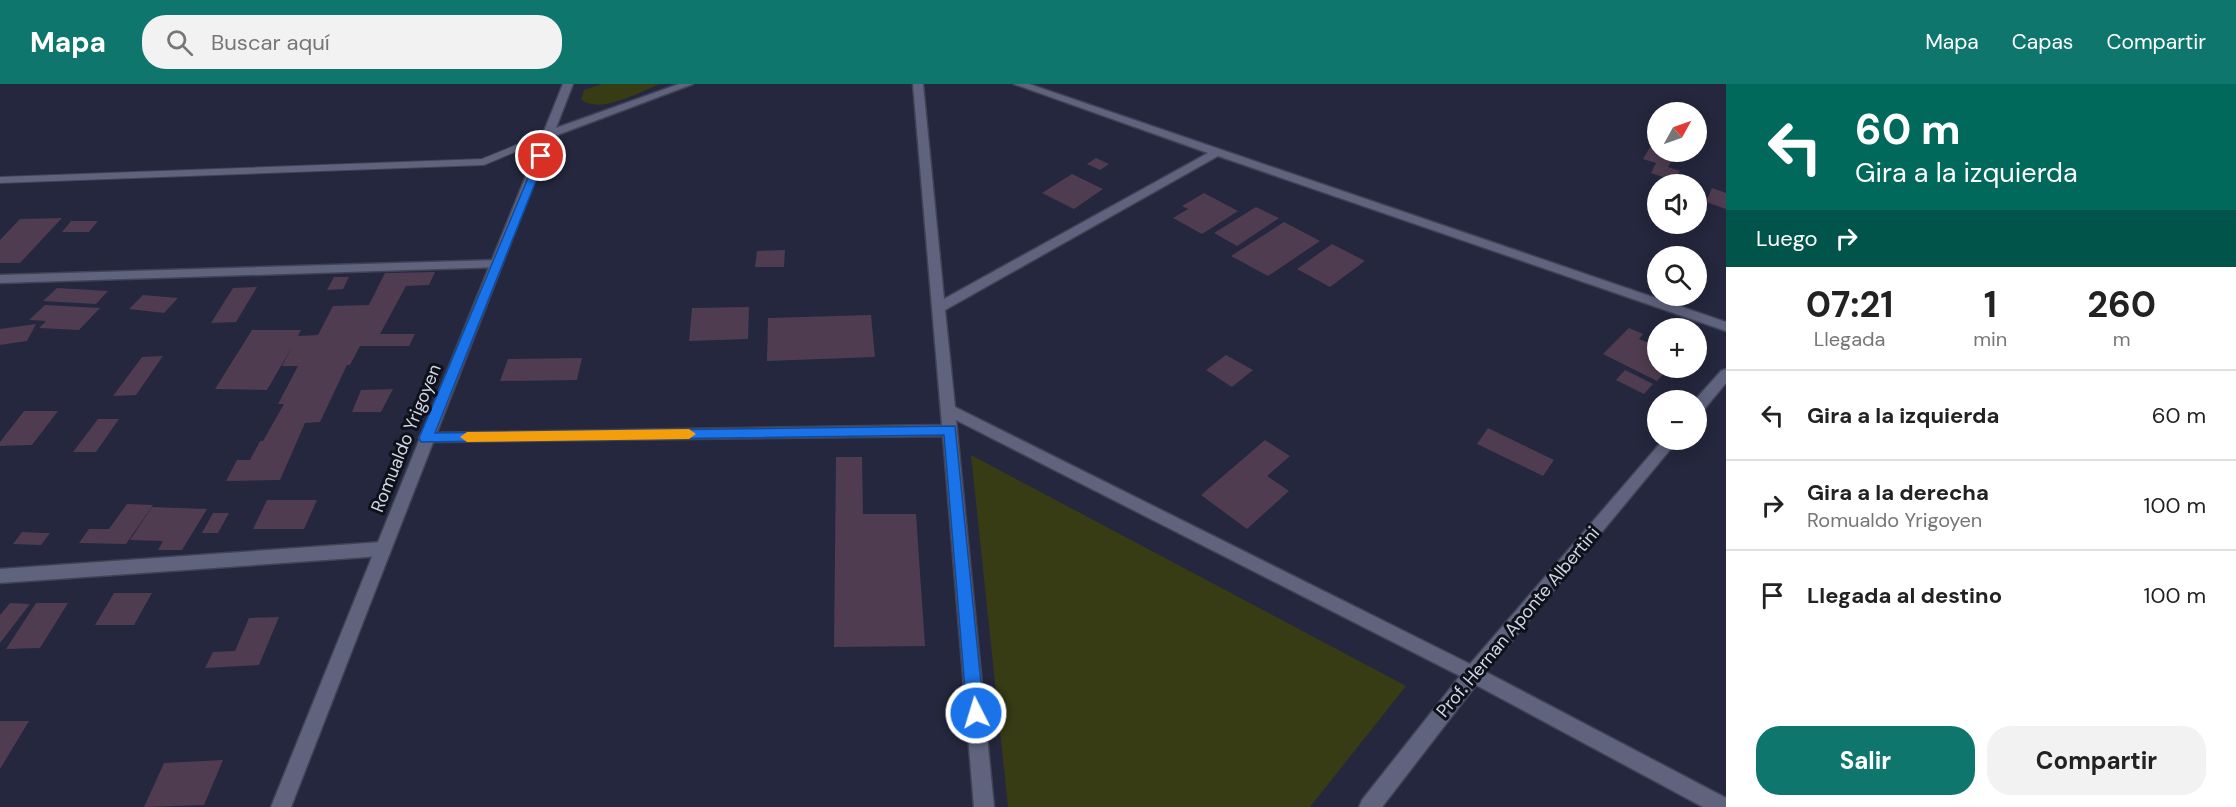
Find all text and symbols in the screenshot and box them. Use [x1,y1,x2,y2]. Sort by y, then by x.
search box [142,15,562,69]
text: Mapa [30,24,106,61]
icon: search [163,26,196,59]
text: Buscar aquí [211,28,330,57]
text: Mapa [1925,28,1979,56]
text: Capas [2012,28,2073,56]
text: Compartir [2106,28,2206,56]
north arrow [1647,102,1707,162]
map controls [1647,102,1707,450]
text: 60 m [1855,102,1961,157]
icon: left [1756,108,1834,186]
pin [515,130,566,181]
icon: arrive [524,139,557,172]
text: Gira a la izquierda [1855,155,2078,190]
button: sound [1647,174,1707,234]
icon: right [1830,222,1863,255]
text: Luego [1756,224,1818,253]
button: search [1647,246,1707,306]
text: 07:21 [1806,281,1893,328]
text: 1 [1984,281,1997,328]
text: 260 [2087,281,2156,328]
button: + [1647,318,1707,378]
text: Llegada [1814,326,1885,352]
text: min [1973,326,2007,352]
text: m [2113,326,2131,352]
street label: Romualdo Yrigoyen [365,360,447,516]
button: − [1647,390,1707,450]
icon: left [1756,399,1789,432]
text: Gira a la izquierda [1807,401,1999,430]
text: 60 m [2152,401,2206,430]
text: Gira a la derecha [1807,478,1989,507]
icon: right [1756,489,1789,522]
text: 100 m [2144,491,2206,520]
text: Romualdo Yrigoyen [1807,507,1982,533]
street label: Prof. Hernan Aponte Albertini [1431,522,1605,722]
icon: arrive [1756,579,1789,612]
text: Llegada al destino [1807,581,2002,610]
text: 100 m [2144,581,2206,610]
position arrow [944,681,1008,745]
button: Salir [1756,726,1975,795]
button: Compartir [1987,726,2206,795]

